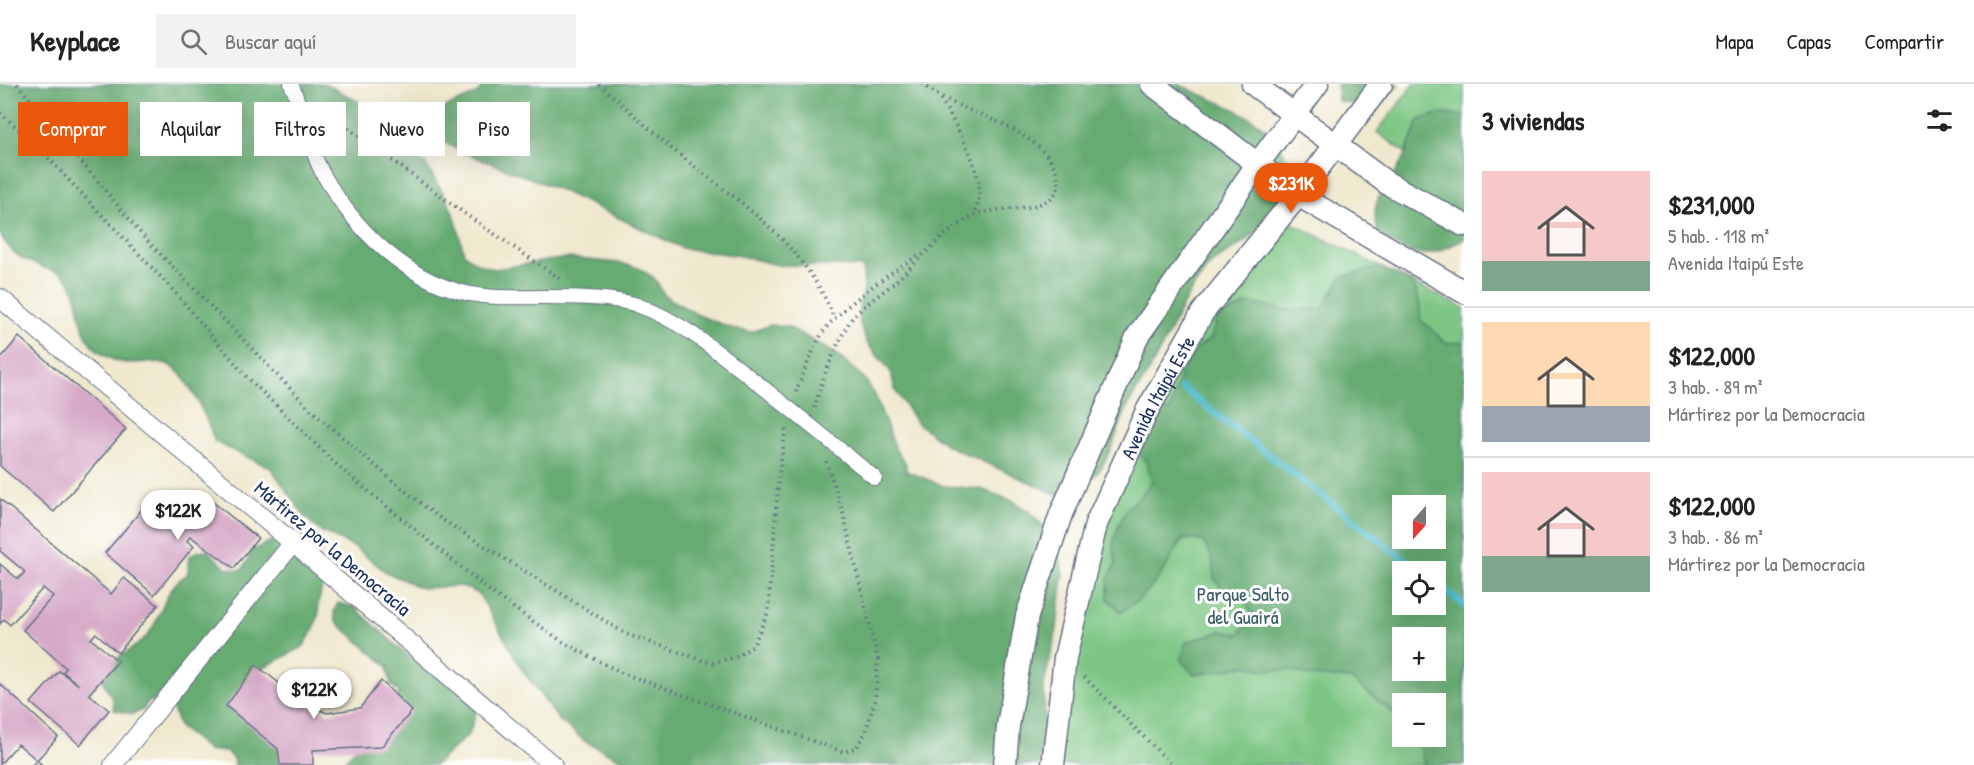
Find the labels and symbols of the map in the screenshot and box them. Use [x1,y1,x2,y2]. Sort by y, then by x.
pin: $231K [1249,163,1333,214]
street label: Avenida Itaipú Este [1114,330,1201,463]
street label: Mártirez por la Democracia [249,474,417,622]
pin: $122K [136,490,220,541]
north arrow [1392,495,1446,549]
park label: Parque Salto del Guairá [1197,580,1289,630]
pin: $122K [272,669,356,720]

